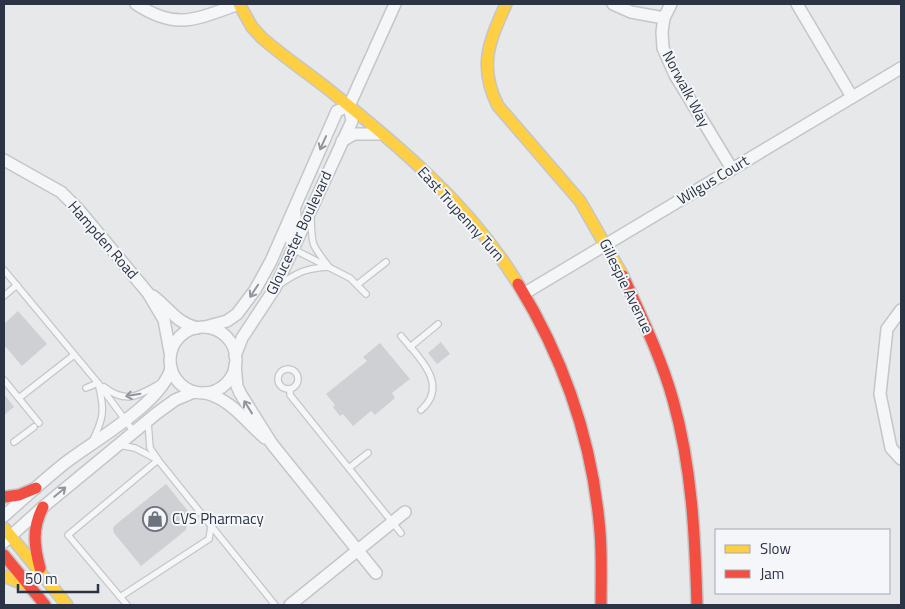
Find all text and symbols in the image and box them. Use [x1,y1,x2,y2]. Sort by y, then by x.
street label: Norwalk Way [657,46,716,131]
one-way arrow [317,135,327,150]
street label: Wilgus Court [672,149,754,210]
street label: East Trupenny Turn [412,161,510,266]
street label: Gloucester Boulevard [260,167,337,299]
street label: Hampden Road [63,195,144,284]
street label: Gillespie Avenue [594,234,659,337]
one-way arrow [249,283,259,297]
one-way arrow [125,391,141,401]
one-way arrow [243,400,254,414]
one-way arrow [54,487,67,498]
shop icon: CVS Pharmacy [142,506,168,532]
place label: CVS Pharmacy [172,507,264,530]
legend [715,529,890,594]
text: Slow [760,537,791,560]
scale bar [18,562,98,594]
text: Jam [760,562,784,585]
text: 50 m [25,567,58,590]

